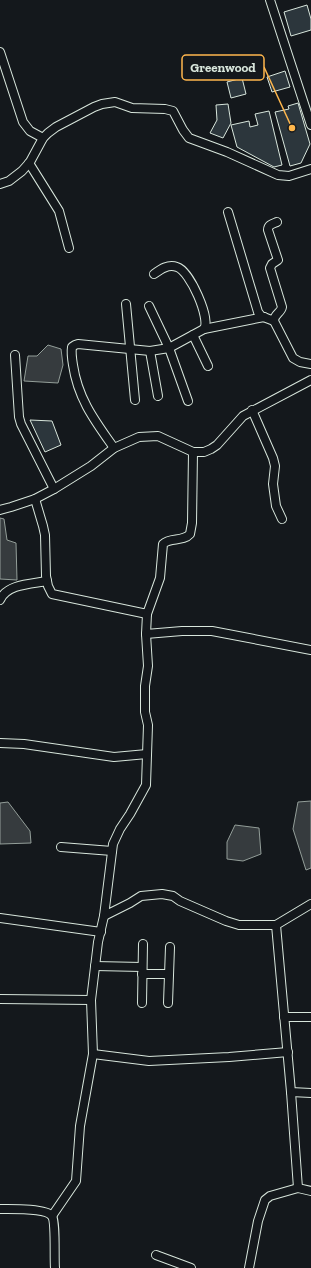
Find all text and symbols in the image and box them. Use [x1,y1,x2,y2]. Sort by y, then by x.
callout: Greenwood [182,55,264,80]
text: Greenwood [190,60,256,75]

